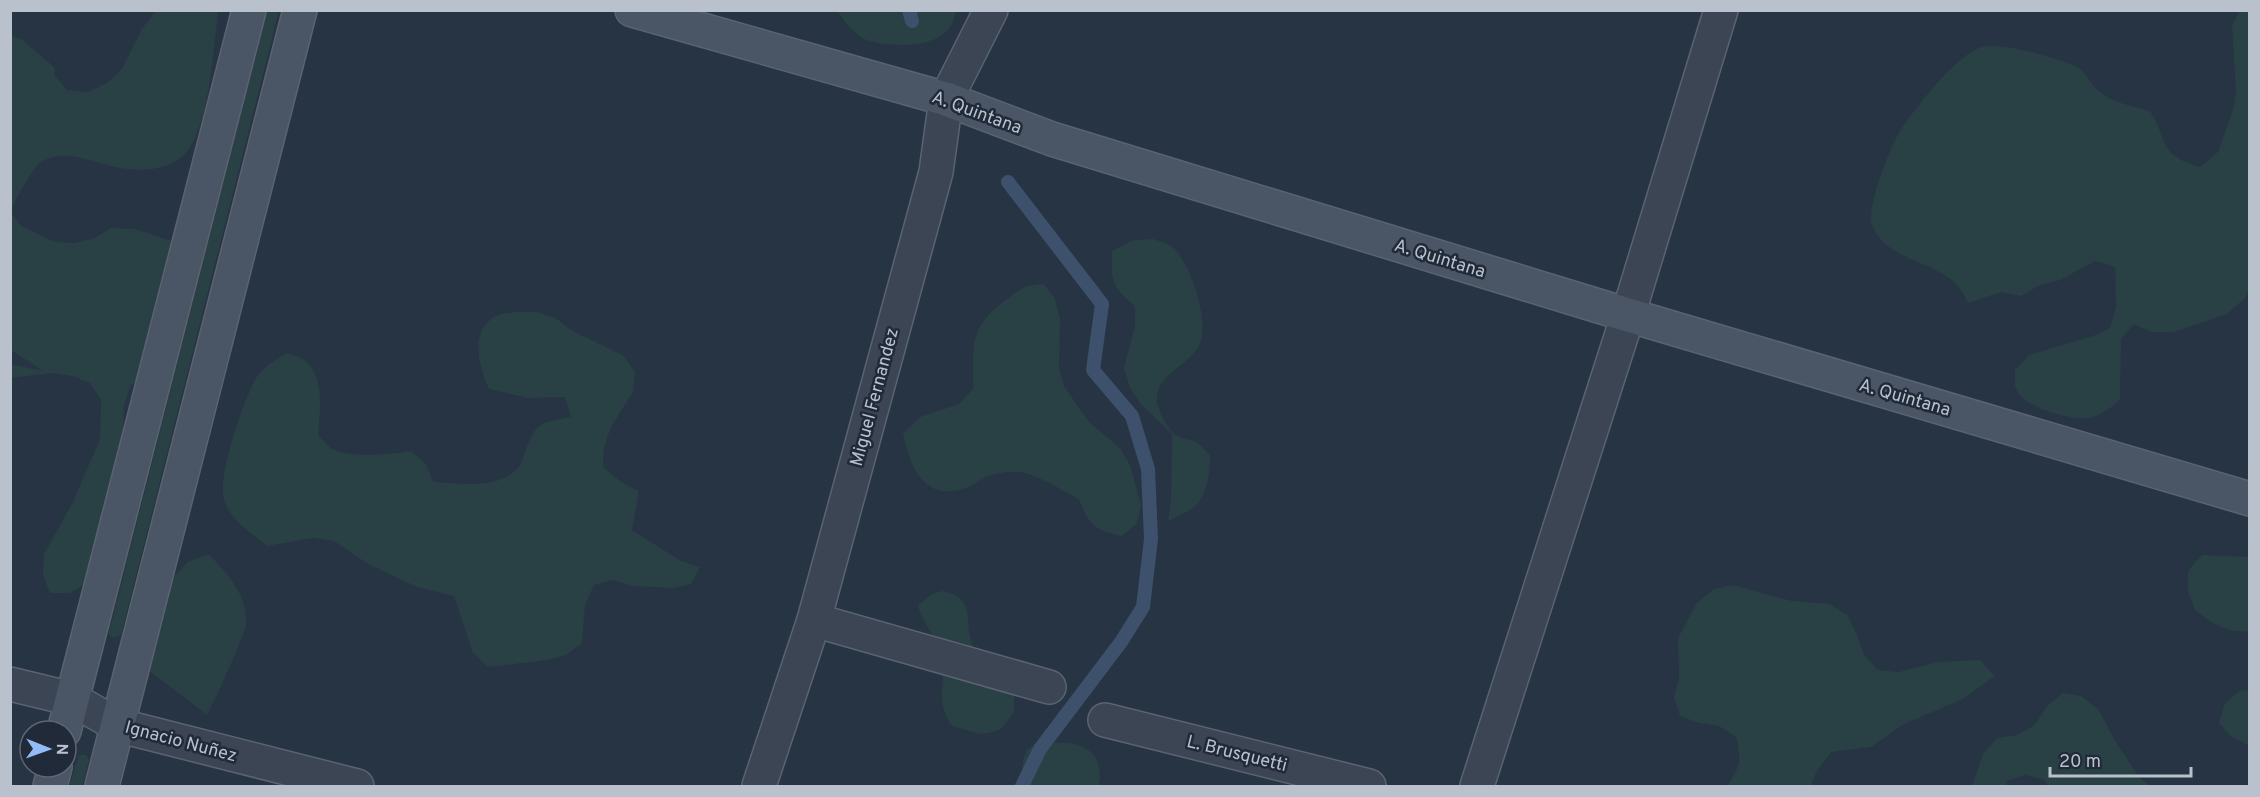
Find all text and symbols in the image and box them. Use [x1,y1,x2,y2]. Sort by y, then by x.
street label: A. Quintana [928,86,1025,140]
street label: A. Quintana [1391,235,1488,284]
street label: Miguel Fernandez [846,326,905,469]
street label: A. Quintana [1856,374,1953,422]
street label: Ignacio Nuñez [122,716,239,768]
north arrow [18,719,78,779]
street label: L. Brusquetti [1184,731,1289,778]
scale bar [2050,740,2191,778]
text: N [51,743,71,755]
text: 20 m [2059,751,2101,774]

